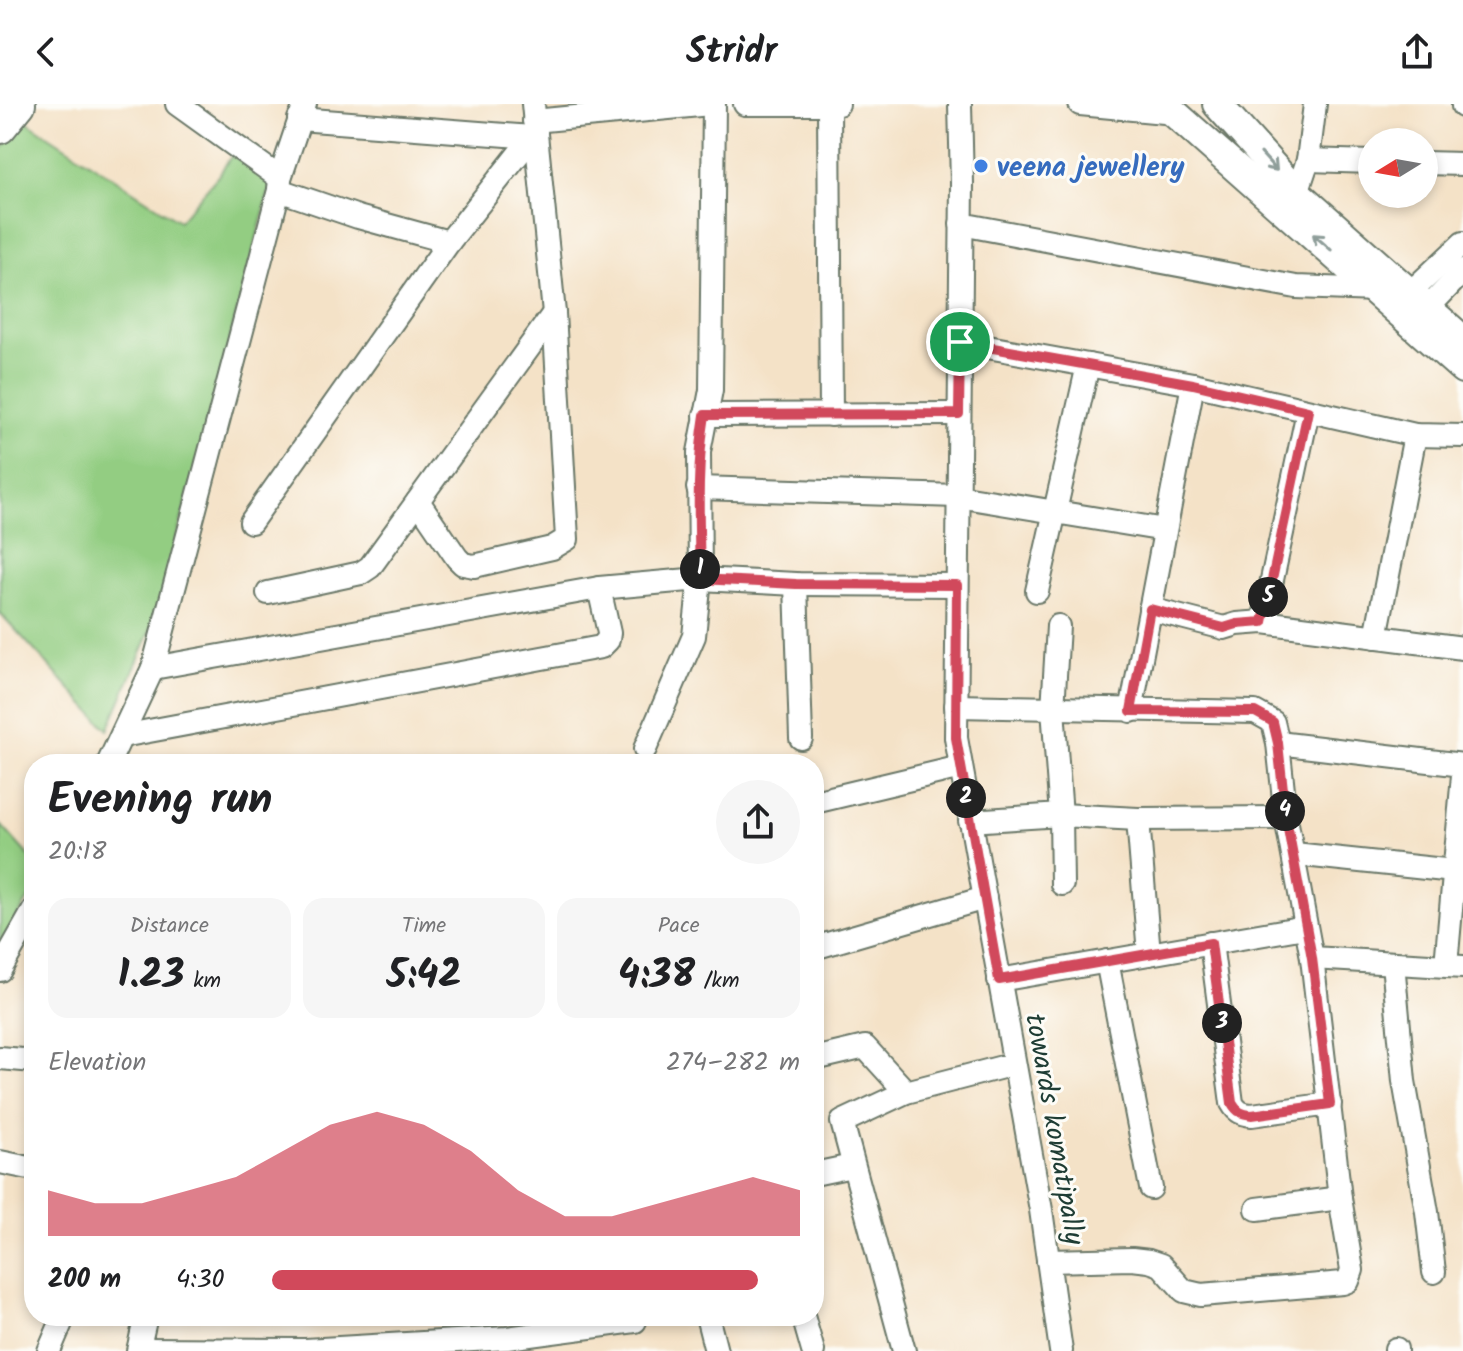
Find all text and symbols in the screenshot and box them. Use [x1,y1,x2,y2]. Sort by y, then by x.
text: Stridr [686,24,777,81]
icon: back [24,30,68,74]
icon: share [1395,30,1439,74]
north arrow [1358,128,1438,208]
map controls [1358,128,1438,208]
place label: veena jewellery [997,146,1185,191]
one-way arrow [1259,152,1278,172]
marker: veena jewellery [972,157,990,175]
one-way arrow [1312,233,1332,251]
pin [926,308,994,376]
icon: arrive [938,320,982,364]
pin: 1 [680,549,720,589]
text: 1 [697,551,703,586]
pin: 5 [1248,577,1288,617]
text: 5 [1262,579,1274,614]
text: Evening run [48,766,272,836]
pin: 2 [946,778,986,818]
button: share [716,780,800,864]
text: 2 [960,780,972,815]
pin: 4 [1265,791,1305,831]
text: 4 [1279,793,1291,828]
text: 20:18 [48,831,106,873]
text: Distance [130,909,209,944]
text: Time [402,909,446,944]
text: Pace [658,909,700,944]
text: 1.23 [118,944,184,1008]
text: 5:42 [386,944,462,1008]
text: 4:38 [618,944,695,1008]
text: km [184,964,221,999]
text: /km [695,964,739,999]
pin: 3 [1202,1003,1242,1043]
text: 3 [1216,1005,1228,1040]
street label: towards komatipally [1011,1010,1096,1249]
text: Elevation [48,1042,146,1084]
text: 274–282 m [666,1042,800,1084]
text: 200 m [48,1259,121,1301]
text: 4:30 [176,1259,225,1301]

